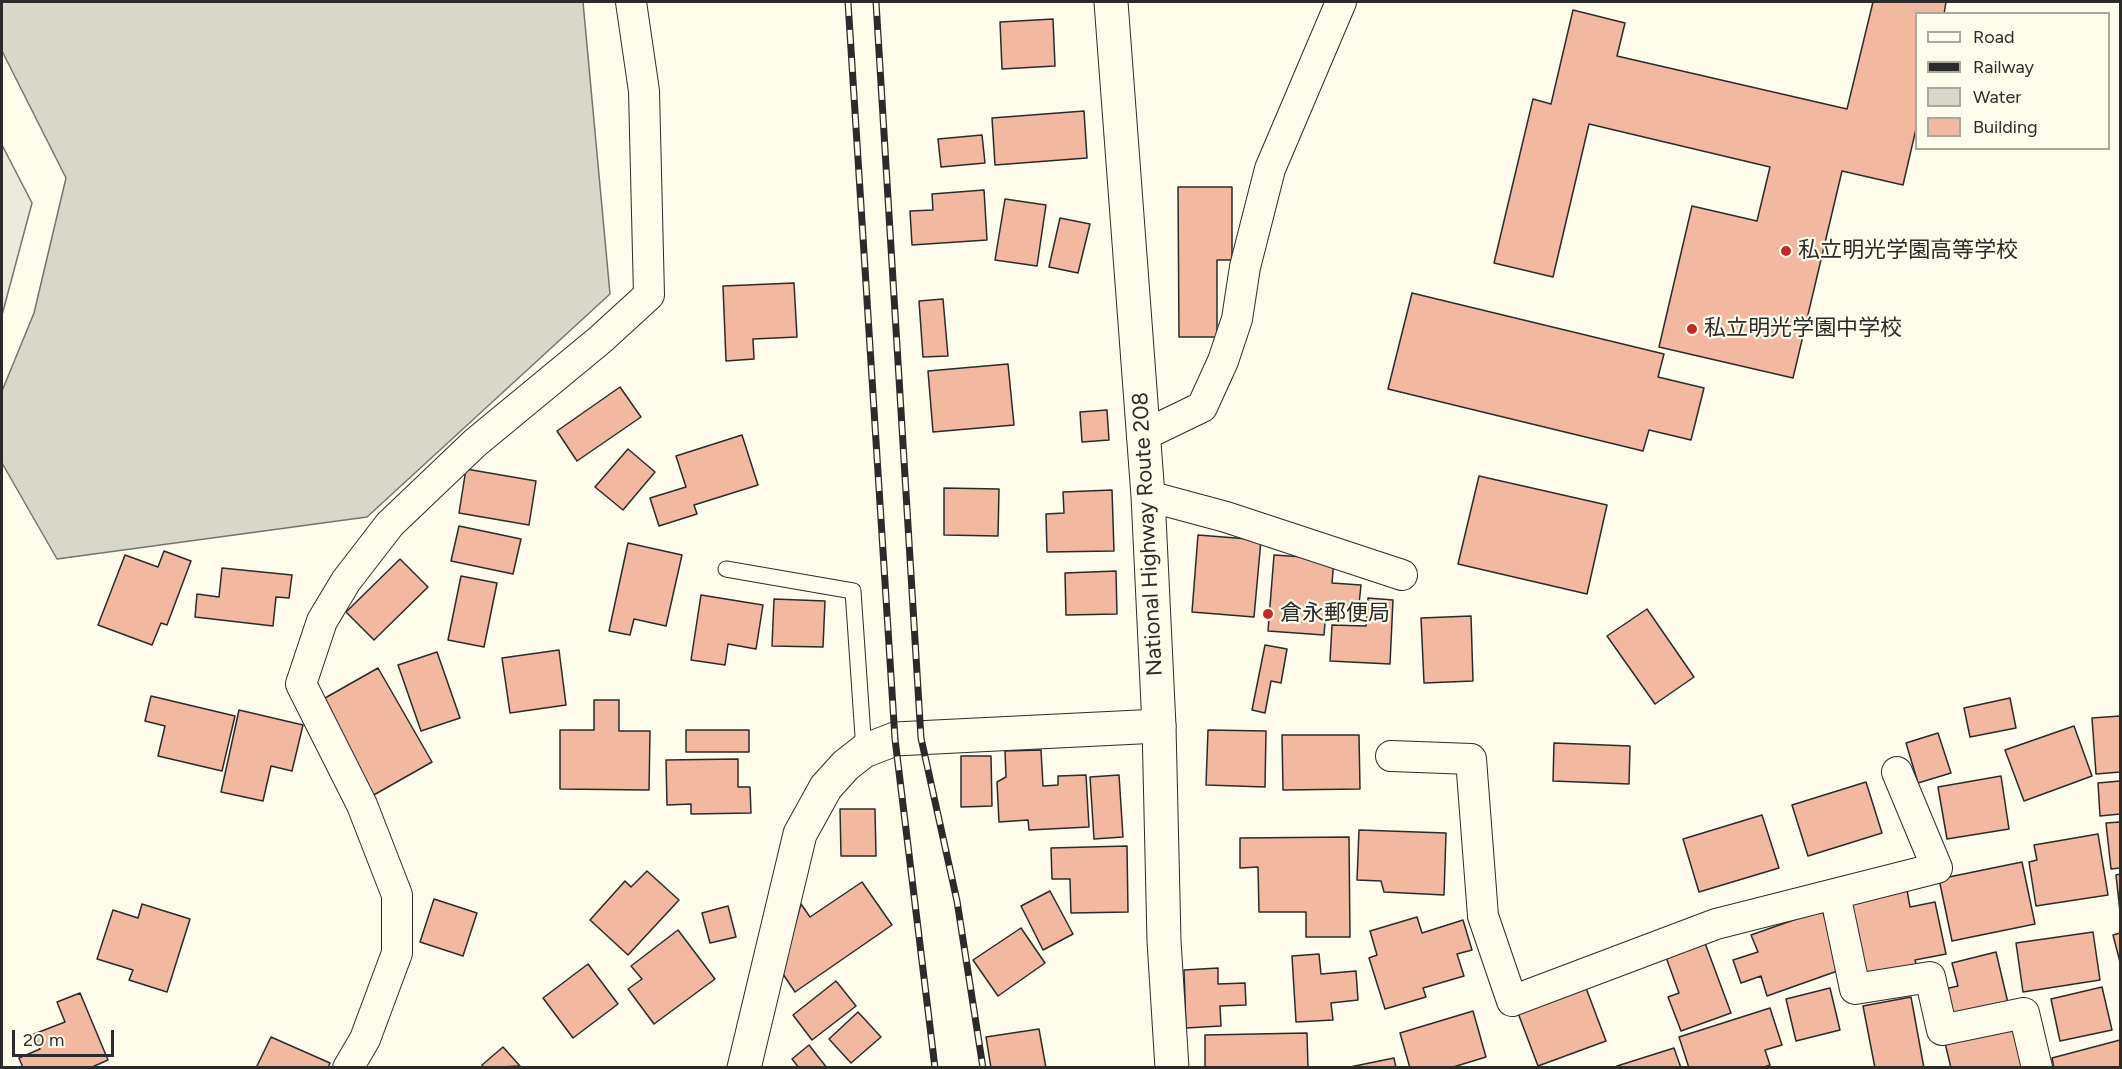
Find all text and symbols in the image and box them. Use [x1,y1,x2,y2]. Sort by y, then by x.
legend [1915,12,2110,150]
text: Road [1973,26,2014,48]
text: Railway [1973,56,2034,78]
text: Water [1973,86,2021,108]
text: Building [1973,116,2038,138]
place label: 私立明光学園高等学校 [1798,238,2018,264]
marker: 私立明光学園高等学校 [1779,244,1793,258]
place label: 私立明光学園中学校 [1704,316,1902,342]
marker: 私立明光学園中学校 [1685,322,1699,336]
street label: National Highway Route 208 [1127,391,1169,677]
place label: 倉永郵便局 [1280,601,1390,627]
marker: 倉永郵便局 [1261,607,1275,621]
scale bar [15,1018,117,1056]
text: 20 m [23,1029,64,1051]

